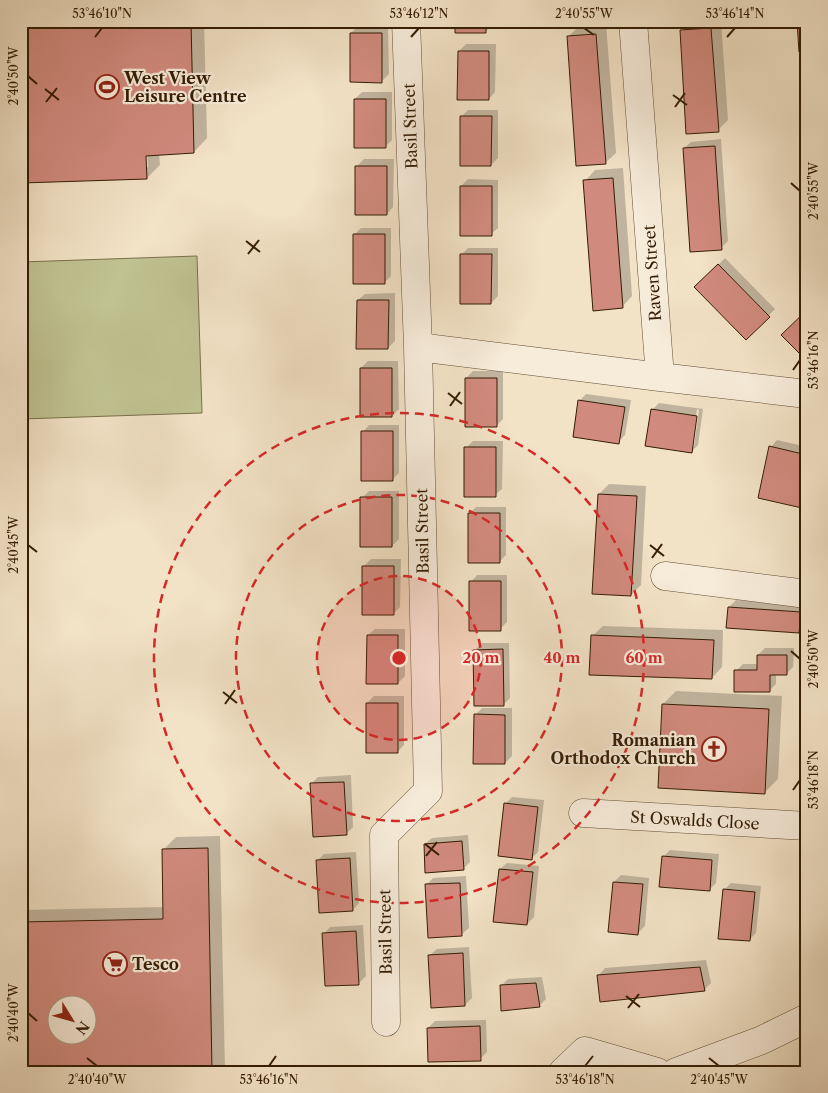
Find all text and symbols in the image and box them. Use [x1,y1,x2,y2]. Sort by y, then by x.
text: 53°46'10"N [72,6,132,21]
text: 53°46'12"N [390,6,449,21]
text: 2°40'55"W [555,6,614,21]
text: 53°46'14"N [706,6,765,21]
text: 2°40'50"W [6,46,21,105]
place label: West View Leisure Centre [123,68,247,106]
sports icon: West View Leisure Centre [94,74,120,100]
street label: Basil Street [398,82,421,169]
text: 2°40'55"W [806,161,821,220]
street label: Raven Street [639,224,665,322]
text: 53°46'16"N [806,330,821,389]
street label: Basil Street [411,488,433,574]
text: 2°40'45"W [6,515,21,574]
text: 2°40'50"W [806,629,821,688]
text: 20 m [462,648,500,667]
text: 40 m [543,648,581,667]
text: 60 m [625,648,663,667]
centre of rings [390,649,408,667]
place label: Romanian Orthodox Church [551,730,696,768]
church icon: Romanian Orthodox Church [701,736,727,762]
text: 53°46'18"N [806,750,821,810]
street label: St Oswalds Close [630,807,760,833]
street label: Basil Street [374,889,396,975]
supermarket icon: Tesco [102,951,128,977]
place label: Tesco [132,954,179,974]
text: 2°40'40"W [6,983,21,1042]
north arrow [48,996,98,1046]
text: N [72,1018,93,1038]
text: 2°40'40"W [68,1072,127,1087]
text: 53°46'16"N [240,1072,299,1087]
text: 53°46'18"N [555,1072,615,1087]
text: 2°40'45"W [690,1072,749,1087]

